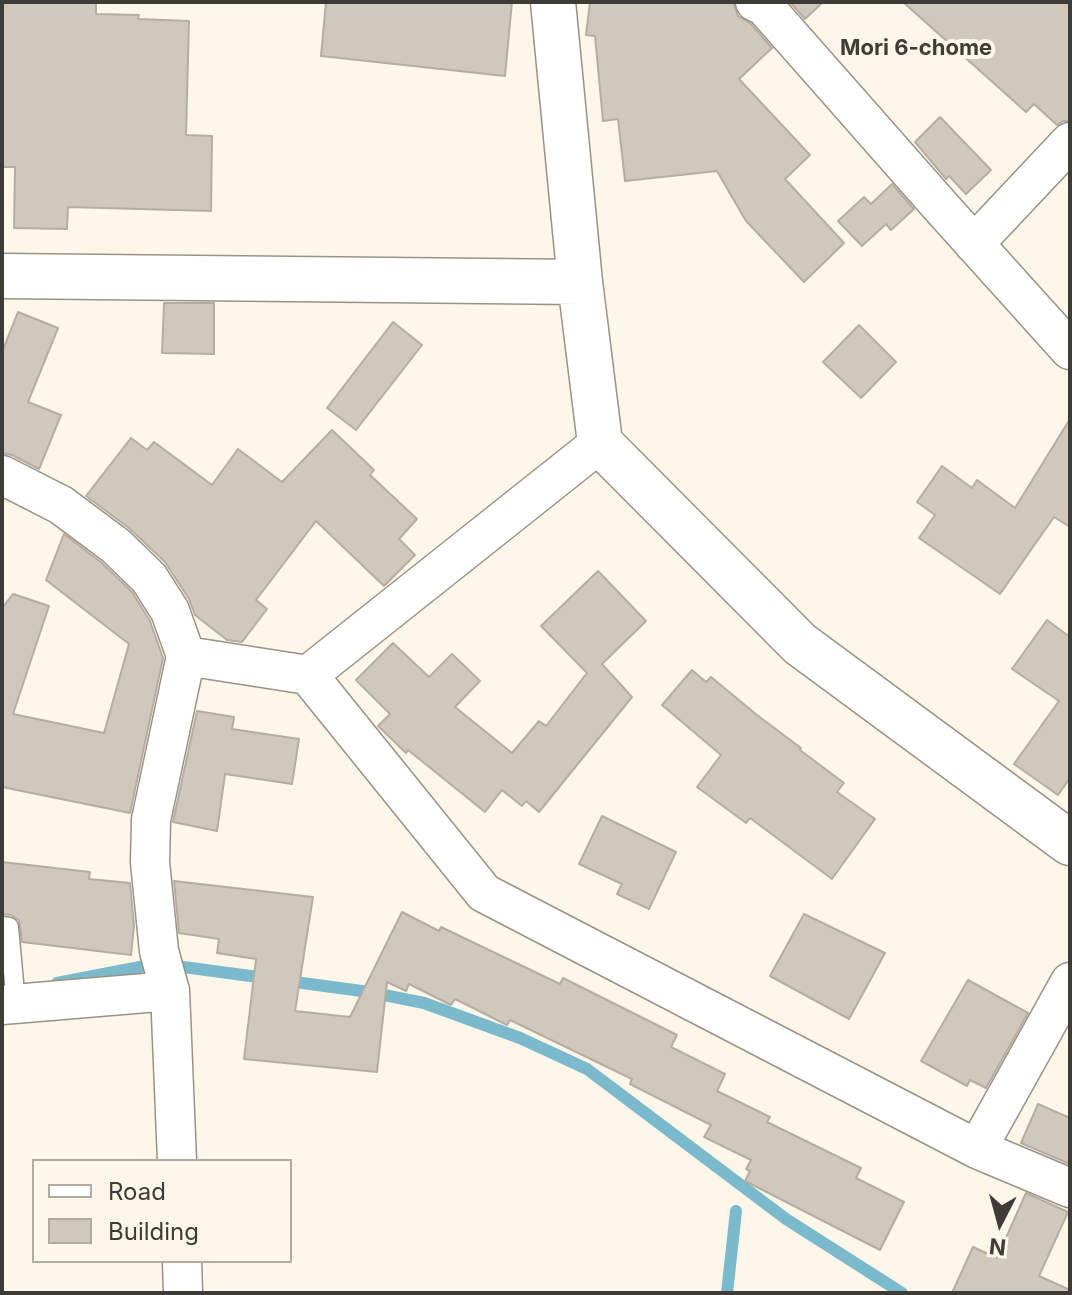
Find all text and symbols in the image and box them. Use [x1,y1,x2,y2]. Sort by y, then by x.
district label: Mori 6-chome [840,35,992,61]
legend [32,1159,292,1263]
text: Road [108,1177,166,1206]
north arrow [960,1183,1040,1263]
text: Building [108,1217,199,1246]
text: N [988,1233,1007,1261]

